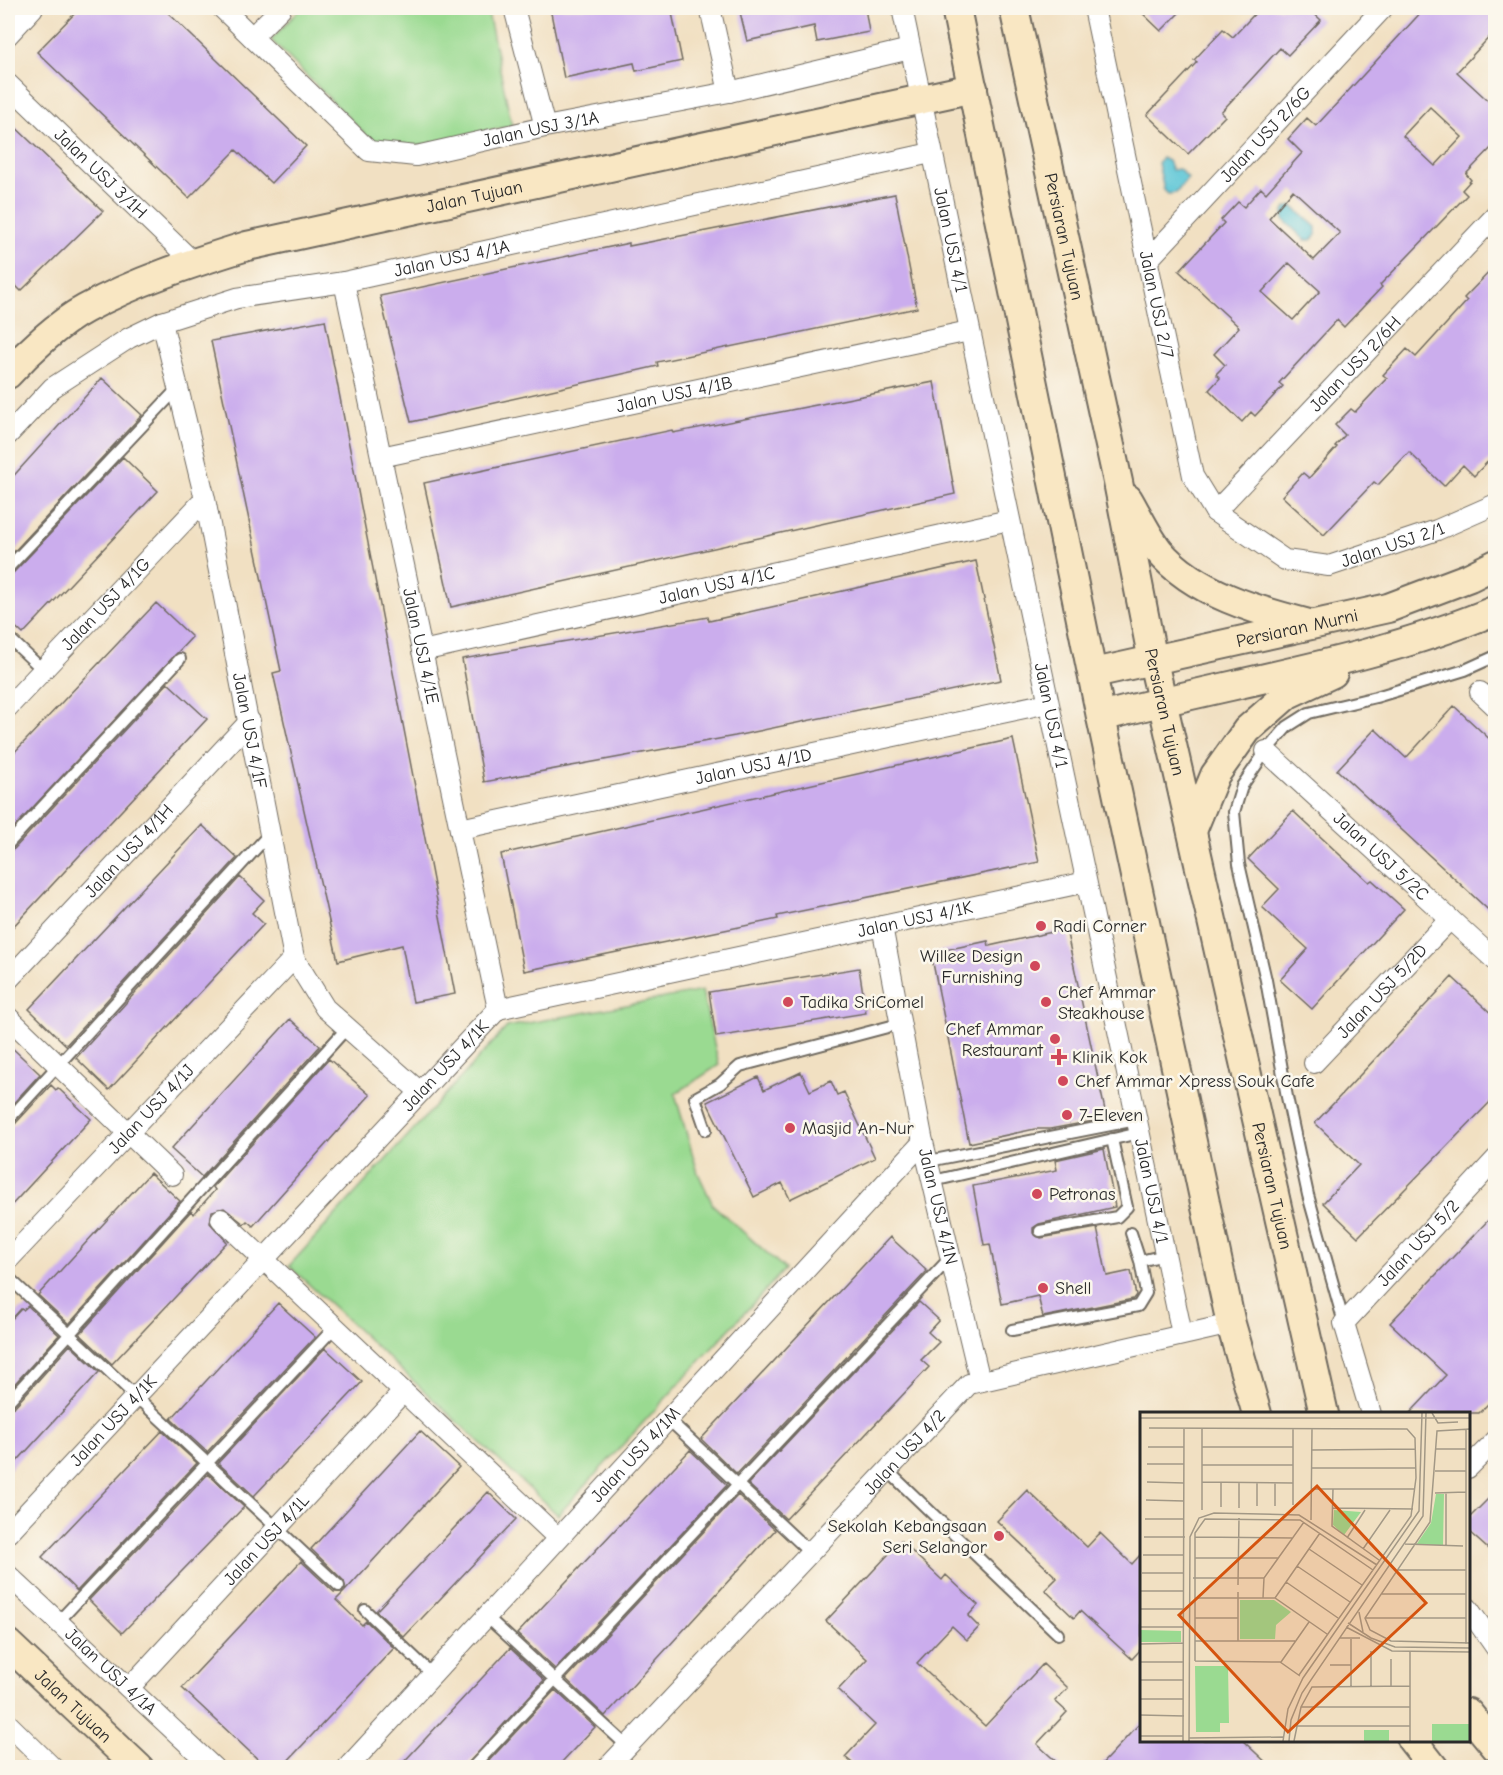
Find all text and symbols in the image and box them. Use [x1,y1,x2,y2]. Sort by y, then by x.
street label: Jalan USJ 2/6G [1216,82,1315,186]
street label: Jalan USJ 3/1A [481,107,600,151]
street label: Jalan USJ 3/1H [50,124,152,223]
street label: Persiaran Tujuan [1040,171,1088,302]
street label: Jalan Tujuan [424,176,525,217]
street label: Jalan USJ 4/1 [930,185,972,294]
street label: Jalan USJ 4/1A [392,235,511,281]
street label: Jalan USJ 2/7 [1135,249,1178,361]
street label: Jalan USJ 2/6H [1305,312,1405,416]
street label: Jalan USJ 4/1B [614,371,734,417]
street label: Jalan USJ 2/1 [1338,517,1448,572]
street label: Jalan USJ 4/1G [57,553,155,655]
street label: Jalan USJ 4/1C [657,562,777,608]
street label: Jalan USJ 4/1E [399,586,444,706]
street label: Persiaran Murni [1234,604,1360,652]
street label: Persiaran Tujuan [1140,647,1189,778]
street label: Jalan USJ 4/1 [1030,661,1073,770]
street label: Jalan USJ 4/1F [228,671,272,791]
street label: Jalan USJ 4/1D [693,743,813,789]
street label: Jalan USJ 4/1H [80,800,178,902]
street label: Jalan USJ 5/2C [1329,807,1433,905]
street label: Jalan USJ 4/1K [855,896,974,942]
place label: Radi Corner [1053,916,1147,937]
marker: Radi Corner [1034,919,1048,933]
street label: Jalan USJ 5/2D [1333,940,1431,1043]
place label: Willee Design Furnishing [920,946,1023,988]
marker: Willee Design Furnishing [1028,959,1042,973]
place label: Chef Ammar Steakhouse [1058,982,1156,1024]
place label: Tadika SriComel [800,992,924,1013]
marker: Tadika SriComel [781,995,795,1009]
marker: Chef Ammar Steakhouse [1039,995,1053,1009]
street label: Jalan USJ 4/1K [397,1016,493,1116]
place label: Chef Ammar Restaurant [946,1019,1044,1061]
marker: Chef Ammar Restaurant [1048,1032,1062,1046]
place label: Klinik Kok [1072,1047,1147,1068]
marker: Klinik Kok [1050,1048,1068,1066]
street label: Jalan USJ 4/1J [104,1060,198,1158]
place label: Chef Ammar Xpress Souk Cafe [1075,1071,1315,1092]
marker: Chef Ammar Xpress Souk Cafe [1056,1074,1070,1088]
place label: 7-Eleven [1079,1105,1143,1126]
marker: 7-Eleven [1060,1108,1074,1122]
place label: Masjid An-Nur [802,1118,914,1139]
street label: Persiaran Tujuan [1248,1120,1297,1252]
marker: Masjid An-Nur [783,1121,797,1135]
street label: Jalan USJ 4/1 [1130,1136,1173,1245]
street label: Jalan USJ 4/1N [914,1146,962,1267]
place label: Petronas [1049,1184,1116,1205]
marker: Petronas [1030,1187,1044,1201]
street label: Jalan USJ 5/2 [1373,1195,1463,1291]
place label: Shell [1055,1278,1092,1299]
marker: Shell [1036,1281,1050,1295]
street label: Jalan USJ 4/1K [65,1371,161,1470]
street label: Jalan USJ 4/1M [586,1402,685,1507]
street label: Jalan USJ 4/2 [860,1405,950,1499]
inset map [1140,1412,1470,1742]
street label: Jalan USJ 4/1L [219,1490,313,1590]
place label: Sekolah Kebangsaan Seri Selangor [828,1516,988,1558]
marker: Sekolah Kebangsaan Seri Selangor [992,1529,1006,1543]
street label: Jalan USJ 4/1A [61,1624,161,1719]
street label: Jalan Tujuan [31,1665,116,1747]

